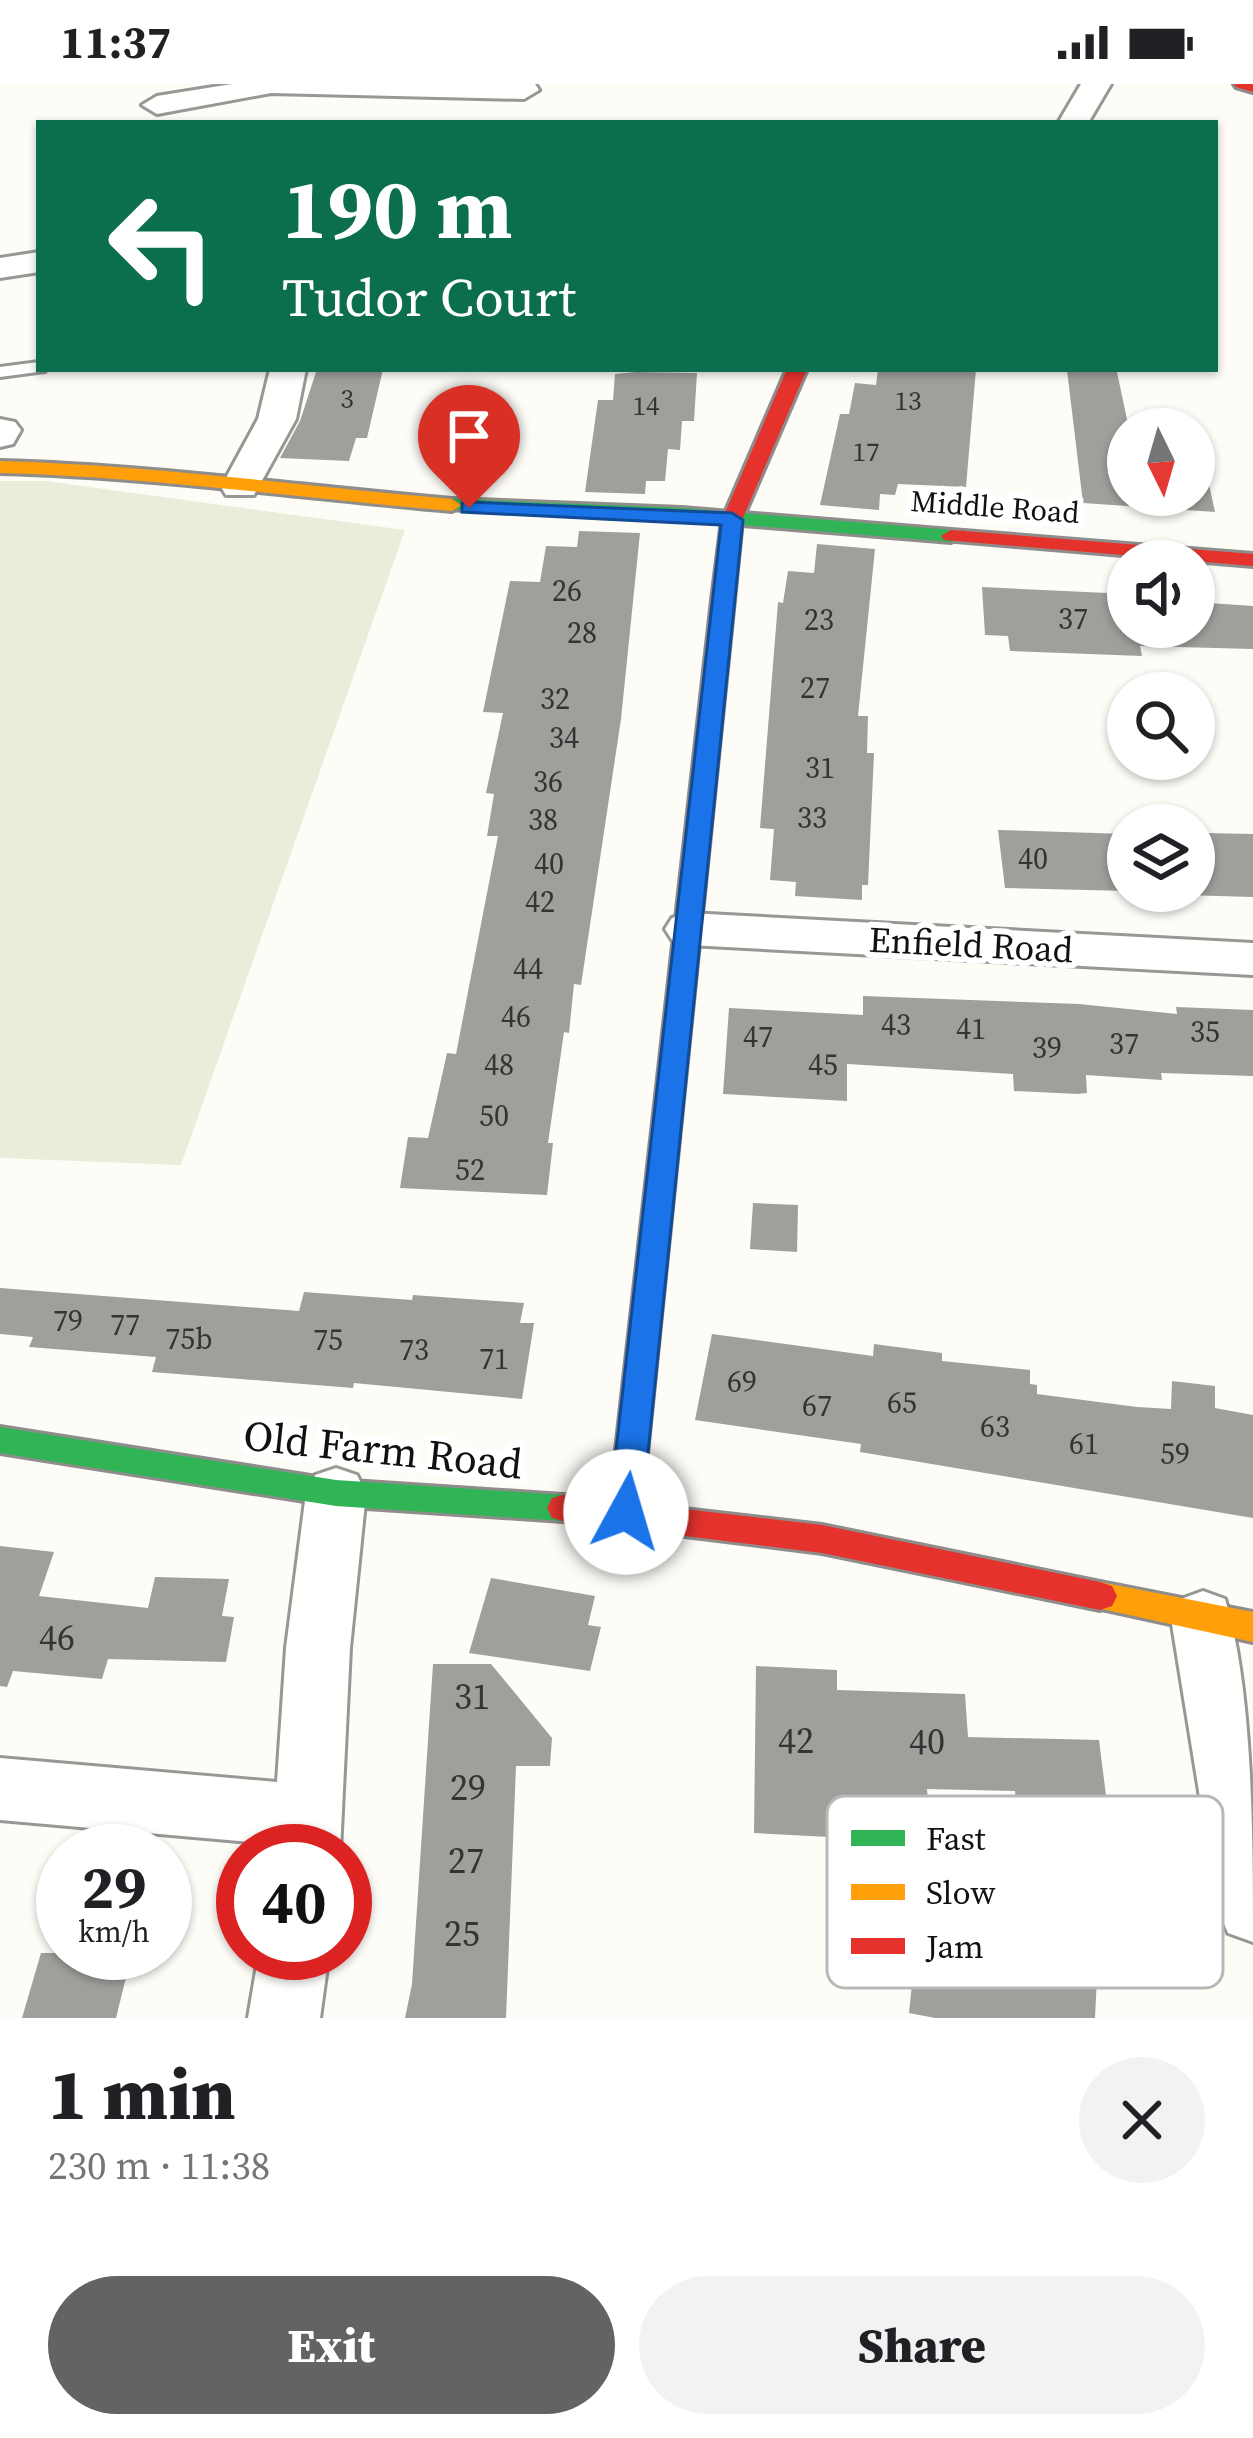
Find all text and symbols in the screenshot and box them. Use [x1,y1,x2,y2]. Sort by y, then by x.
text: 11:37 [60,11,171,73]
text: 190 m [282,151,513,266]
icon: left [84,168,240,324]
text: Tudor Court [282,260,576,334]
house number: 3 [340,380,354,417]
house number: 13 [895,382,922,419]
pin [418,385,520,508]
house number: 14 [633,387,660,424]
icon: arrive [436,403,502,469]
north arrow [1107,408,1215,516]
map controls [1107,408,1215,912]
house number: 17 [853,433,880,470]
street label: Middle Road [909,480,1081,533]
button: sound [1107,540,1215,648]
house number: 26 [552,570,582,611]
house number: 37 [1058,598,1088,639]
house number: 23 [804,599,834,640]
house number: 28 [567,612,597,653]
house number: 27 [800,667,830,708]
button: search [1107,672,1215,780]
house number: 32 [540,678,570,719]
house number: 34 [549,717,579,758]
house number: 31 [805,747,835,788]
house number: 36 [533,761,563,802]
house number: 33 [797,797,827,838]
house number: 38 [528,799,558,840]
button: layers [1107,804,1215,912]
house number: 40 [1018,838,1048,879]
house number: 40 [534,843,564,884]
house number: 42 [525,881,555,922]
street label: Enfield Road [868,915,1074,974]
house number: 44 [513,948,543,989]
house number: 46 [501,996,531,1037]
house number: 43 [881,1004,911,1045]
house number: 41 [956,1008,986,1049]
house number: 35 [1190,1011,1220,1052]
house number: 47 [743,1016,773,1057]
house number: 37 [1109,1023,1139,1064]
house number: 39 [1032,1027,1062,1068]
house number: 48 [484,1044,514,1085]
house number: 45 [808,1044,838,1085]
house number: 50 [479,1095,509,1136]
house number: 52 [455,1149,485,1190]
house number: 79 [53,1300,83,1341]
house number: 77 [110,1304,140,1345]
house number: 75b [165,1318,213,1359]
house number: 75 [313,1319,343,1360]
house number: 73 [399,1329,429,1370]
house number: 71 [479,1338,509,1379]
house number: 69 [727,1361,757,1402]
house number: 65 [887,1382,917,1423]
house number: 67 [802,1385,832,1426]
street label: Old Farm Road [241,1406,526,1493]
house number: 63 [980,1406,1010,1447]
house number: 61 [1069,1423,1099,1464]
house number: 59 [1160,1433,1190,1474]
position arrow [563,1449,689,1575]
house number: 46 [39,1613,75,1662]
house number: 31 [454,1672,490,1721]
house number: 42 [778,1716,814,1765]
house number: 40 [909,1717,945,1766]
house number: 29 [450,1763,486,1812]
legend [827,1796,1223,1988]
text: Fast [926,1816,986,1861]
speed limit sign: 40 [216,1824,372,1980]
house number: 27 [448,1836,484,1885]
text: 29 [81,1846,147,1928]
text: Slow [926,1870,996,1915]
house number: 25 [444,1909,480,1958]
text: km/h [78,1911,150,1952]
text: Jam [925,1924,984,1969]
text: 1 min [48,2044,236,2143]
button: close [1079,2057,1205,2183]
text: 230 m · 11:38 [48,2139,270,2192]
button: Exit [48,2276,615,2414]
button: Share [639,2276,1205,2414]

